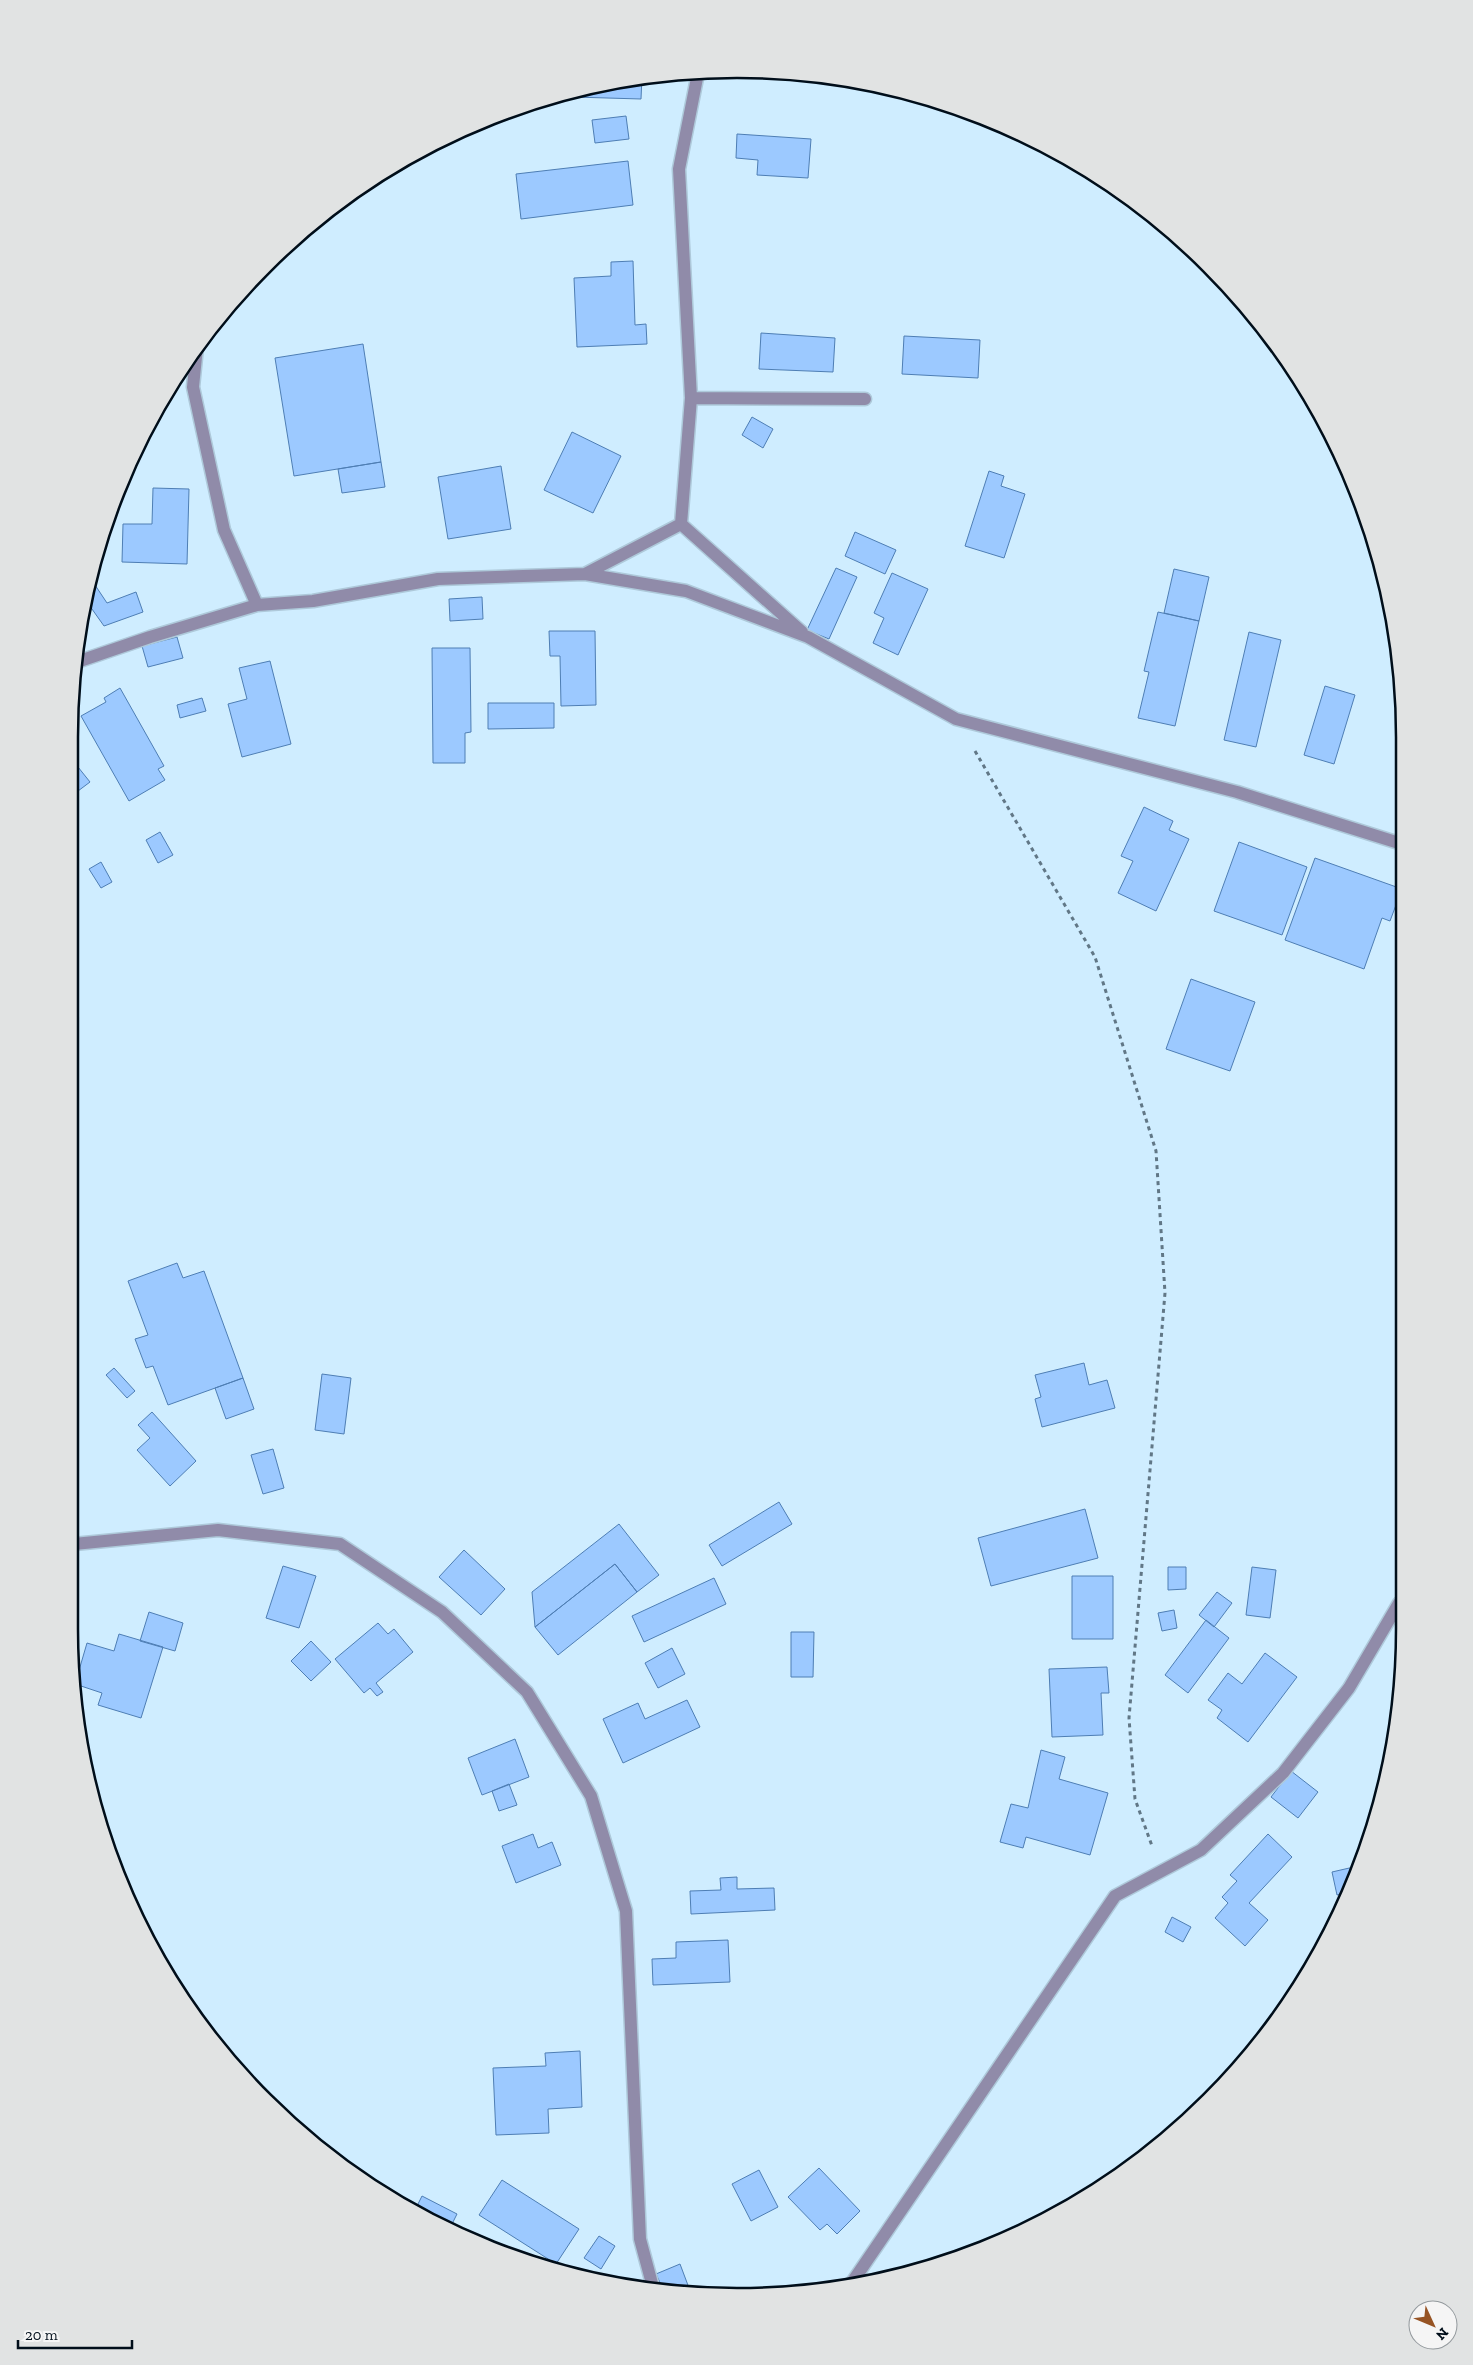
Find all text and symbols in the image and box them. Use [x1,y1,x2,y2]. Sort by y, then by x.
north arrow [1408,2300,1458,2350]
scale bar [18,2318,131,2350]
text: N [1432,2324,1452,2344]
text: 20 m [25,2326,58,2344]

